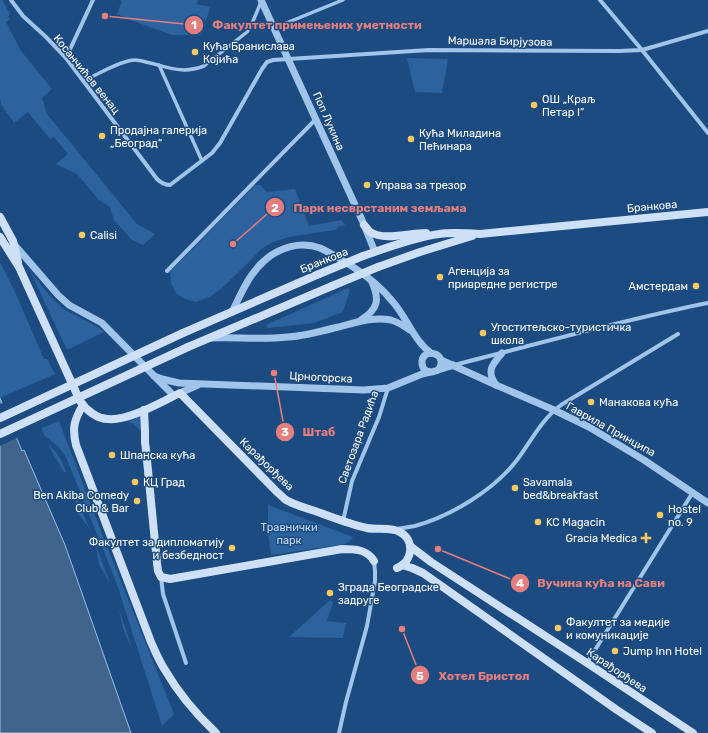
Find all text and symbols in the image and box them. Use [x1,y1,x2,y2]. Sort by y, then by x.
callout: Факултет примењених уметности [184,13,430,37]
text: 1 [191,18,197,32]
text: Факултет примењених уметности [212,18,422,32]
street label: Косанчићев венац [51,32,123,117]
street label: Маршала Бирјузова [448,34,552,49]
place label: Кућа Бранислава Којића [203,40,295,66]
marker: Кућа Бранислава Којића [190,47,200,57]
street label: Поп Лукина [310,90,347,152]
place label: ОШ „Краљ Петар I” [542,93,596,119]
marker: ОШ „Краљ Петар I” [529,100,539,110]
place label: Продајна галерија „Београд” [110,124,207,150]
place label: Кућа Миладина Пећинара [419,127,501,153]
marker: Продајна галерија „Београд” [97,131,107,141]
marker: Кућа Миладина Пећинара [406,134,416,144]
place label: Управа за трезор [375,179,466,192]
marker: Управа за трезор [362,180,372,190]
callout: Парк несврстаним земљама [265,195,474,219]
street label: Бранкова [626,198,678,215]
text: 2 [271,201,279,215]
text: Парк несврстаним земљама [293,201,467,215]
place label: Calisi [90,229,117,242]
marker: Calisi [77,230,87,240]
street label: Бранкова [298,245,350,276]
place label: Агенција за привредне регистре [448,265,557,291]
marker: Агенција за привредне регистре [435,272,445,282]
place label: Амстердам [629,280,688,293]
marker: Амстердам [691,281,701,291]
place label: Угоститељско-туристичка школа [491,321,631,347]
marker: Угоститељско-туристичка школа [478,328,488,338]
street label: Црногорска [289,369,353,386]
street label: Светозара Радића [336,389,381,485]
place label: Манакова кућа [599,396,678,409]
marker: Манакова кућа [586,397,596,407]
street label: Гаврила Принципа [564,399,658,459]
callout: Штаб [275,420,343,444]
text: 3 [281,425,289,439]
text: Штаб [303,425,335,439]
street label: Карађорђева [237,435,296,493]
place label: Шпанска кућа [120,449,195,462]
marker: Шпанска кућа [107,450,117,460]
place label: КЦ Град [143,476,185,489]
place label: Savamala bed&breakfast [523,476,599,502]
marker: КЦ Град [130,477,140,487]
marker: Savamala bed&breakfast [510,483,520,493]
place label: Ben Akiba Comedy Club & Bar [33,489,130,515]
marker: Ben Akiba Comedy Club & Bar [132,496,142,506]
place label: Hostel no. 9 [668,503,701,529]
marker: Hostel no. 9 [655,510,665,520]
place label: KC Magacin [546,516,605,529]
marker: KC Magacin [533,517,543,527]
park label: Травнички парк [260,521,318,547]
place label: Gracia Medica [566,532,637,545]
marker: Gracia Medica [640,532,652,544]
place label: Факултет за дипломатију и безбедност [89,536,224,562]
marker: Факултет за дипломатију и безбедност [227,543,237,553]
callout: Вучина кућа на Сави [510,571,673,595]
text: 4 [516,576,524,590]
text: Вучина кућа на Сави [537,576,665,590]
place label: Зграда Београдске задруге [338,581,439,607]
marker: Зграда Београдске задруге [325,588,335,598]
place label: Факултет за медије и комуникације [566,616,670,642]
marker: Факултет за медије и комуникације [553,623,563,633]
street label: Карађорђева [584,645,649,695]
place label: Jump Inn Hotel [623,645,702,658]
marker: Jump Inn Hotel [610,646,620,656]
callout: Хотел Бристол [410,663,537,687]
text: 5 [416,669,424,683]
text: Хотел Бристол [439,669,529,683]

